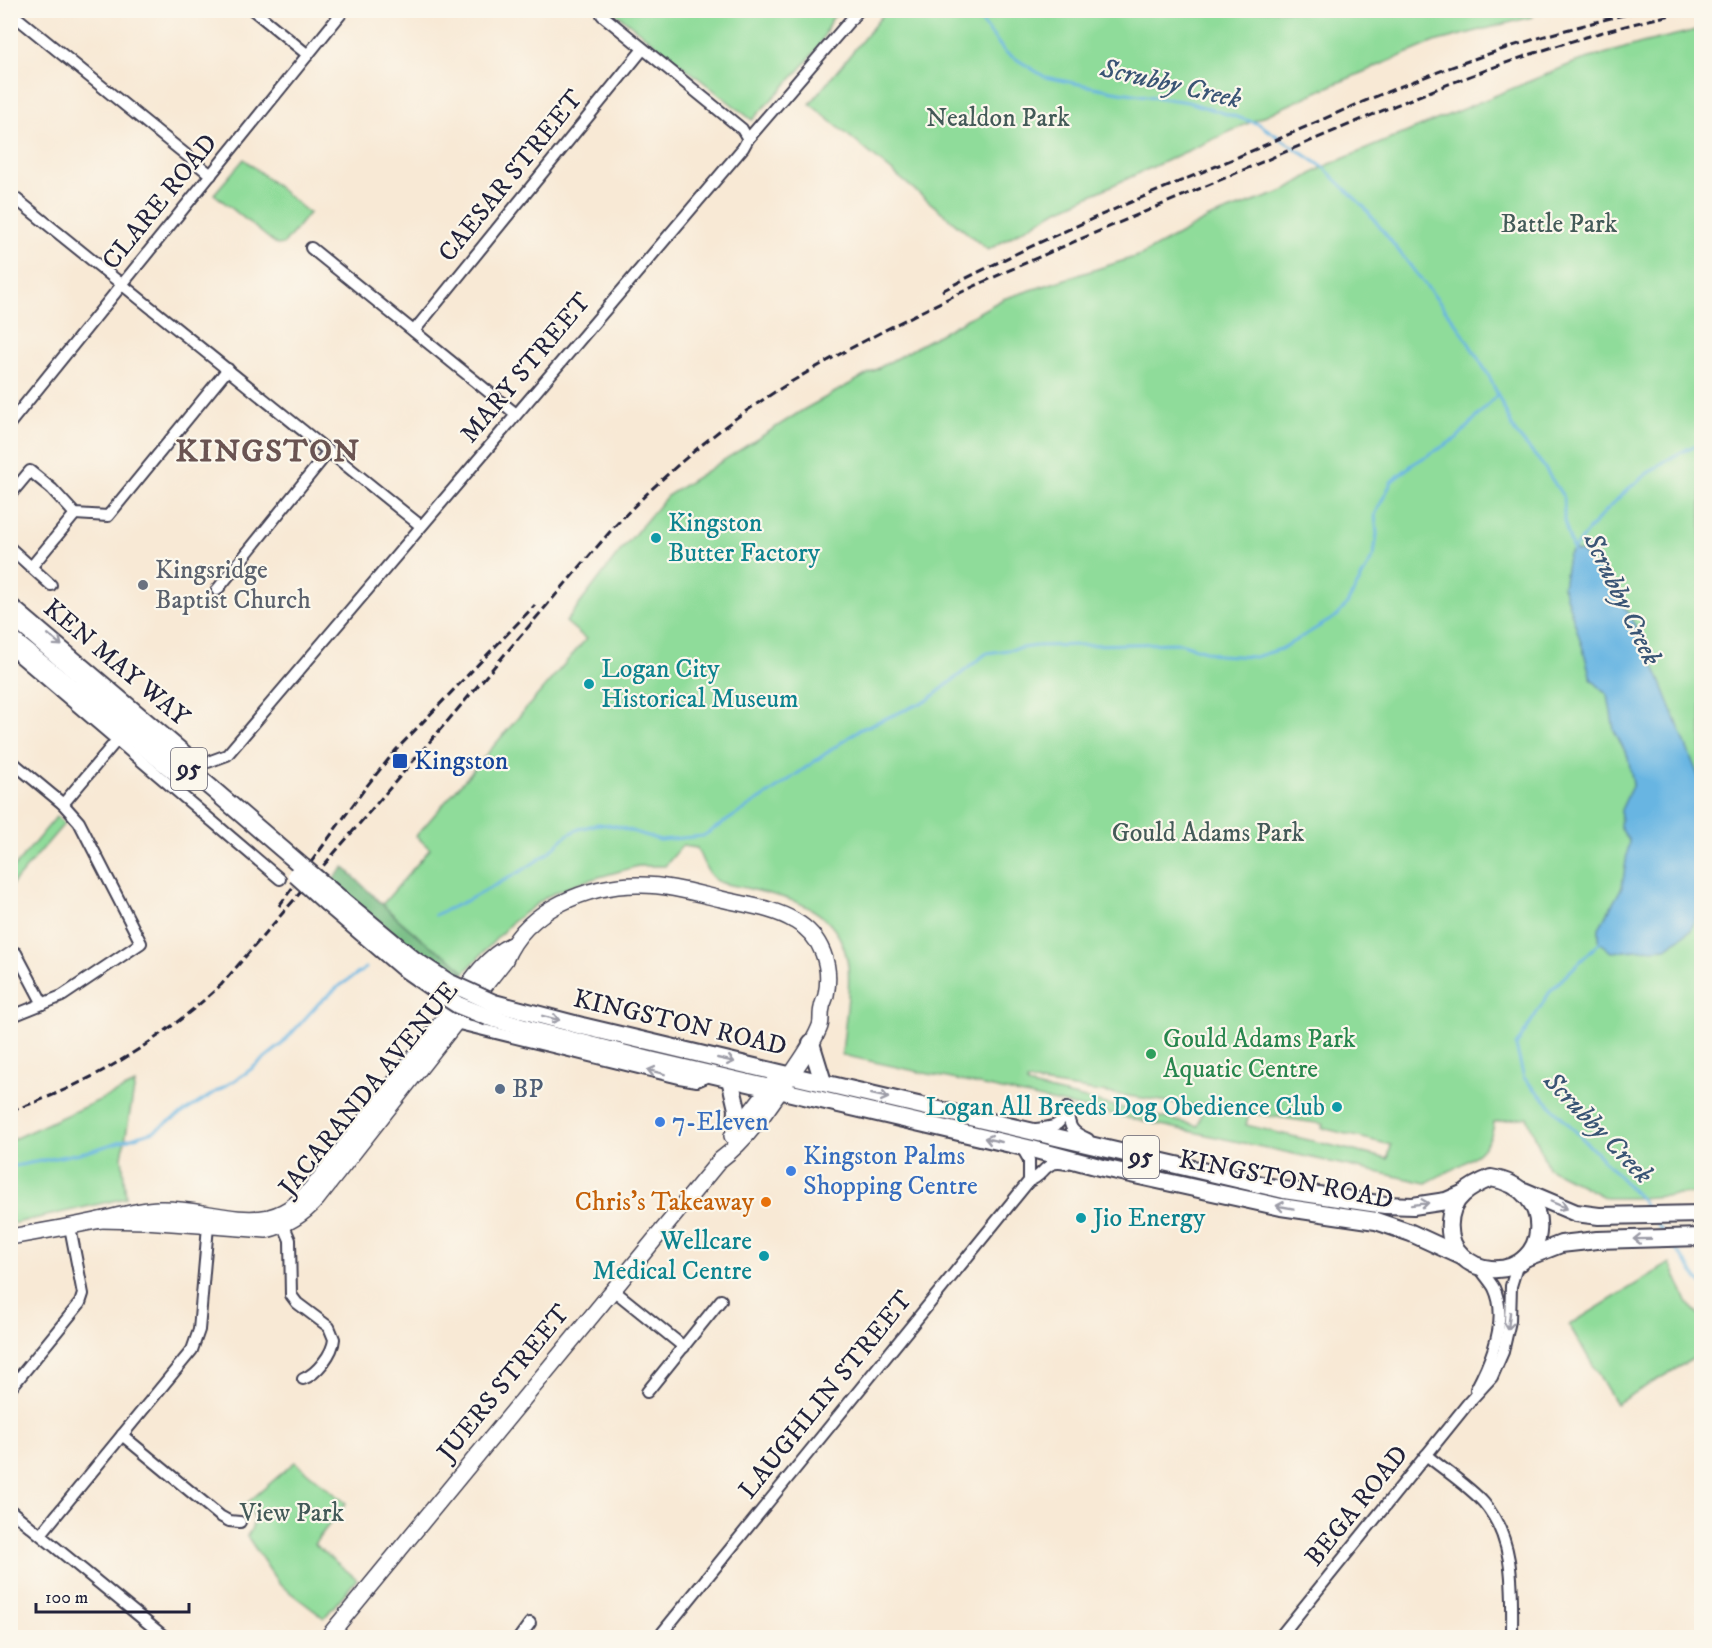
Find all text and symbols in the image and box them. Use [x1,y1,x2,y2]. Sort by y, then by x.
water label: Scrubby Creek [1096,51,1245,117]
street label: CAESAR STREET [431,83,591,269]
park label: Nealdon Park [926,102,1070,135]
street label: CLARE ROAD [95,127,225,277]
park label: Battle Park [1501,208,1618,241]
street label: MARY STREET [453,286,599,450]
district label: KINGSTON [175,432,361,472]
place label: Kingston Butter Factory [668,507,821,570]
water label: Scrubby Creek [1575,526,1669,672]
marker: Kingston Butter Factory [649,531,663,545]
place label: Kingsridge Baptist Church [155,554,311,617]
marker: Kingsridge Baptist Church [136,578,150,592]
street label: KEN MAY WAY [36,592,196,734]
one-way arrow [47,633,62,647]
place label: Logan City Historical Museum [601,653,799,716]
marker: Logan City Historical Museum [582,677,596,691]
place label: Kingston [414,745,509,778]
road number: 95 [171,748,207,790]
marker: Kingston [391,752,409,770]
park label: Gould Adams Park [1112,817,1304,850]
street label: JACARANDA AVENUE [271,975,466,1205]
street label: KINGSTON ROAD [570,982,790,1064]
one-way arrow [541,1013,560,1025]
place label: Gould Adams Park Aquatic Centre [1163,1023,1356,1086]
marker: Gould Adams Park Aquatic Centre [1144,1047,1158,1061]
one-way arrow [716,1054,735,1066]
water label: Scrubby Creek [1535,1064,1661,1192]
one-way arrow [646,1065,665,1077]
place label: BP [512,1073,543,1106]
marker: BP [493,1082,507,1096]
one-way arrow [870,1090,889,1102]
place label: Logan All Breeds Dog Obedience Club [925,1091,1325,1124]
marker: Logan All Breeds Dog Obedience Club [1330,1100,1344,1114]
place label: 7-Eleven [672,1106,769,1139]
marker: 7-Eleven [653,1115,667,1129]
one-way arrow [984,1134,1003,1145]
road number: 95 [1123,1136,1159,1178]
place label: Kingston Palms Shopping Centre [803,1140,978,1203]
street label: KINGSTON ROAD [1176,1143,1396,1217]
marker: Kingston Palms Shopping Centre [784,1164,798,1178]
place label: Chris's Takeaway [575,1186,755,1219]
marker: Chris's Takeaway [759,1195,773,1209]
one-way arrow [1409,1198,1429,1209]
one-way arrow [1549,1200,1567,1211]
one-way arrow [1276,1201,1296,1212]
place label: Jio Energy [1091,1202,1206,1235]
marker: Jio Energy [1074,1211,1088,1225]
place label: Wellcare Medical Centre [592,1225,752,1288]
one-way arrow [1632,1233,1652,1244]
marker: Wellcare Medical Centre [757,1249,771,1263]
street label: LAUGHLIN STREET [732,1284,920,1506]
street label: JUERS STREET [429,1298,578,1470]
one-way arrow [1503,1310,1514,1330]
street label: BEGA ROAD [1298,1439,1416,1573]
park label: View Park [239,1497,344,1530]
scale bar [36,1576,189,1614]
text: 100 m [45,1587,88,1609]

